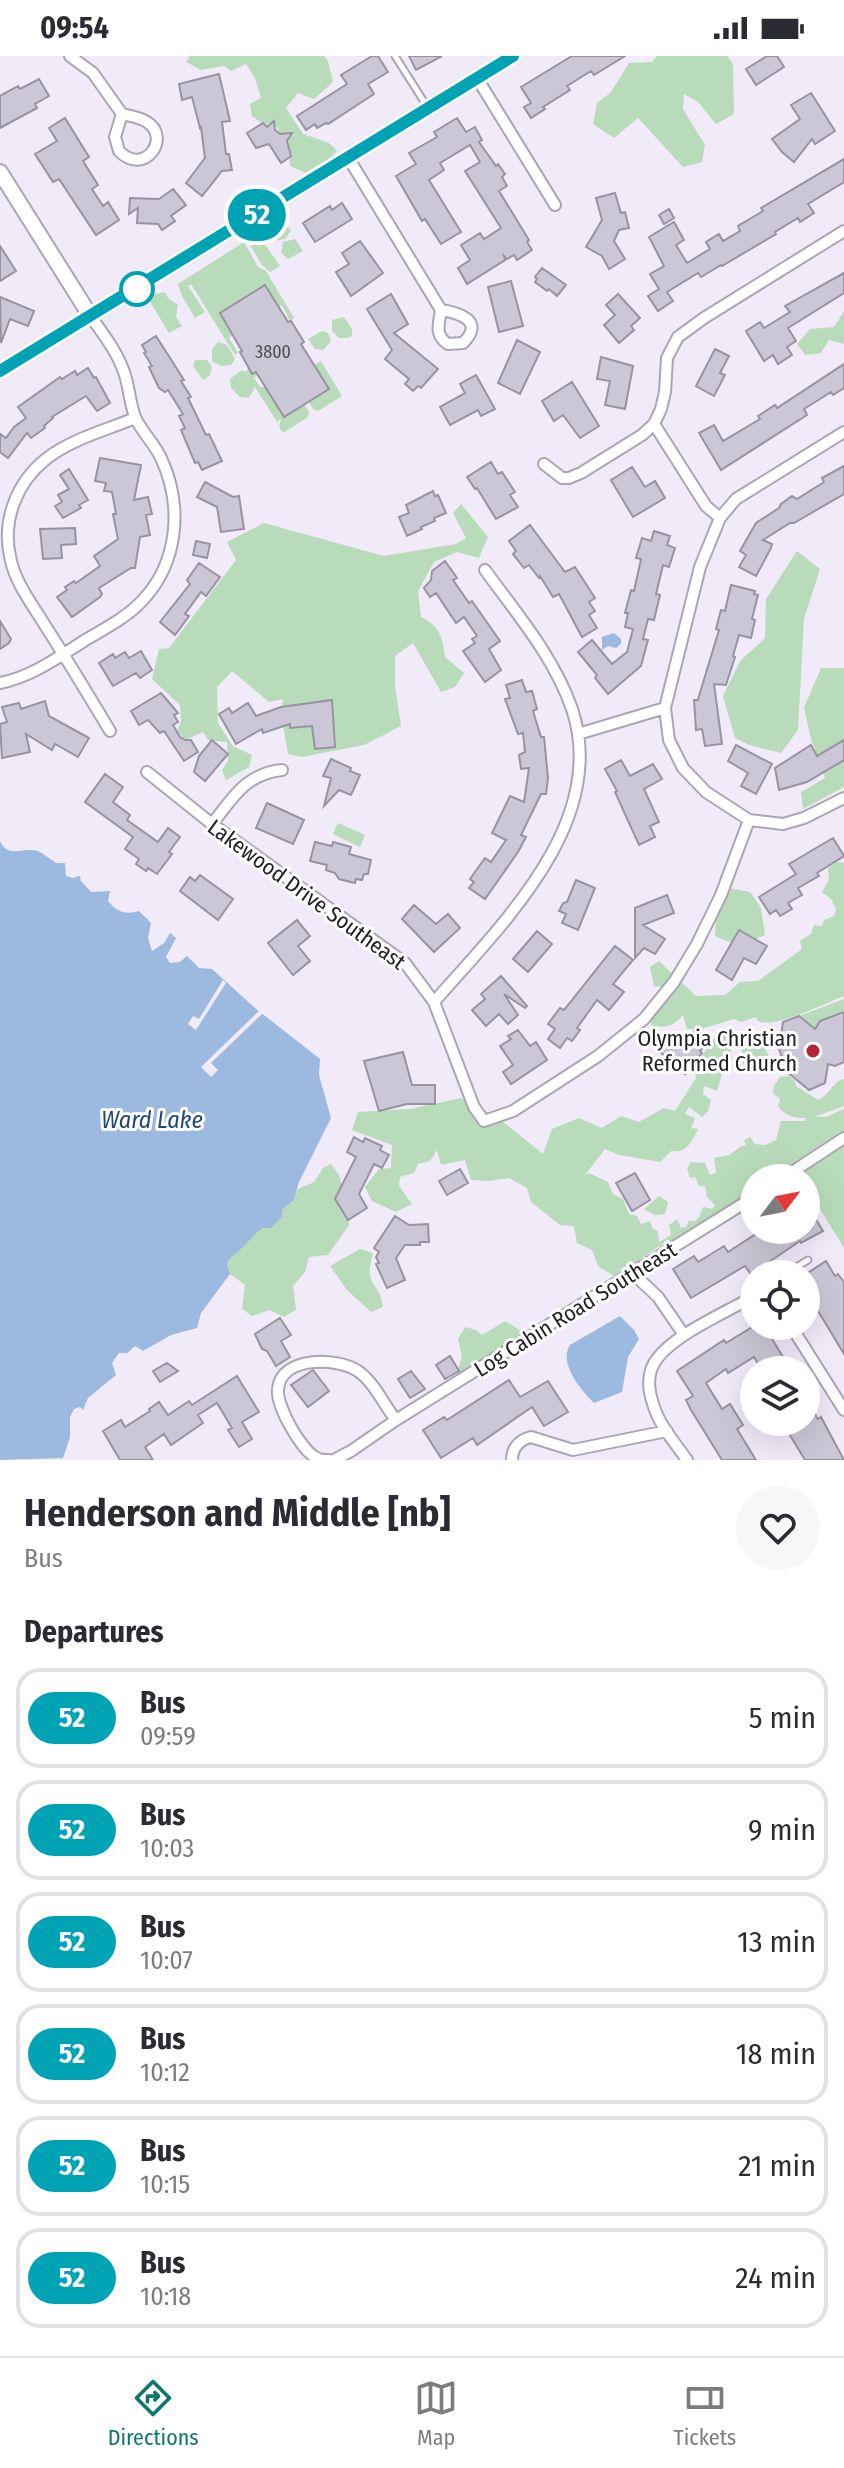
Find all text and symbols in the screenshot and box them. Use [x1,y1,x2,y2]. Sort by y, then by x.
text: 09:54 [40,10,109,46]
line badge: 52 [221,189,293,241]
text: 52 [244,198,270,231]
unlabelled marker [120,272,154,306]
house number: 3800 [255,341,291,363]
street label: Lakewood Drive Southeast [202,813,412,976]
place label: Olympia Christian Reformed Church [637,1025,797,1077]
marker: Olympia Christian Reformed Church [804,1042,822,1060]
water label: Ward Lake [101,1106,203,1134]
north arrow [740,1164,820,1244]
map controls [740,1164,820,1436]
street label: Log Cabin Road Southeast [469,1236,682,1383]
button: locate [740,1260,820,1340]
button: layers [740,1356,820,1436]
button: heart [736,1486,820,1570]
text: Henderson and Middle [nb] [24,1490,451,1536]
text: Bus [24,1543,63,1574]
text: Departures [24,1614,164,1650]
text: Bus [140,1685,185,1721]
text: 5 min [749,1700,816,1736]
text: 52 [59,1701,85,1734]
text: 09:59 [140,1721,196,1752]
text: Bus [140,1797,185,1833]
text: 9 min [748,1812,816,1848]
text: 52 [59,1813,85,1846]
text: 10:03 [140,1833,194,1864]
text: Bus [140,1909,185,1945]
text: 13 min [737,1924,816,1960]
text: 52 [59,1925,85,1958]
text: 10:07 [140,1945,193,1976]
text: Bus [140,2021,185,2057]
text: 18 min [736,2036,816,2072]
text: 52 [59,2037,85,2070]
text: 10:12 [140,2057,190,2088]
text: Bus [140,2133,185,2169]
text: 21 min [738,2148,816,2184]
text: 52 [59,2149,85,2182]
text: 10:15 [140,2169,190,2200]
text: Bus [140,2245,185,2281]
text: 24 min [735,2260,816,2296]
text: 52 [59,2261,85,2294]
text: 10:18 [140,2281,191,2312]
tab: Directions [108,2376,199,2451]
tab: Map [414,2376,458,2451]
tab: Tickets [674,2376,736,2451]

